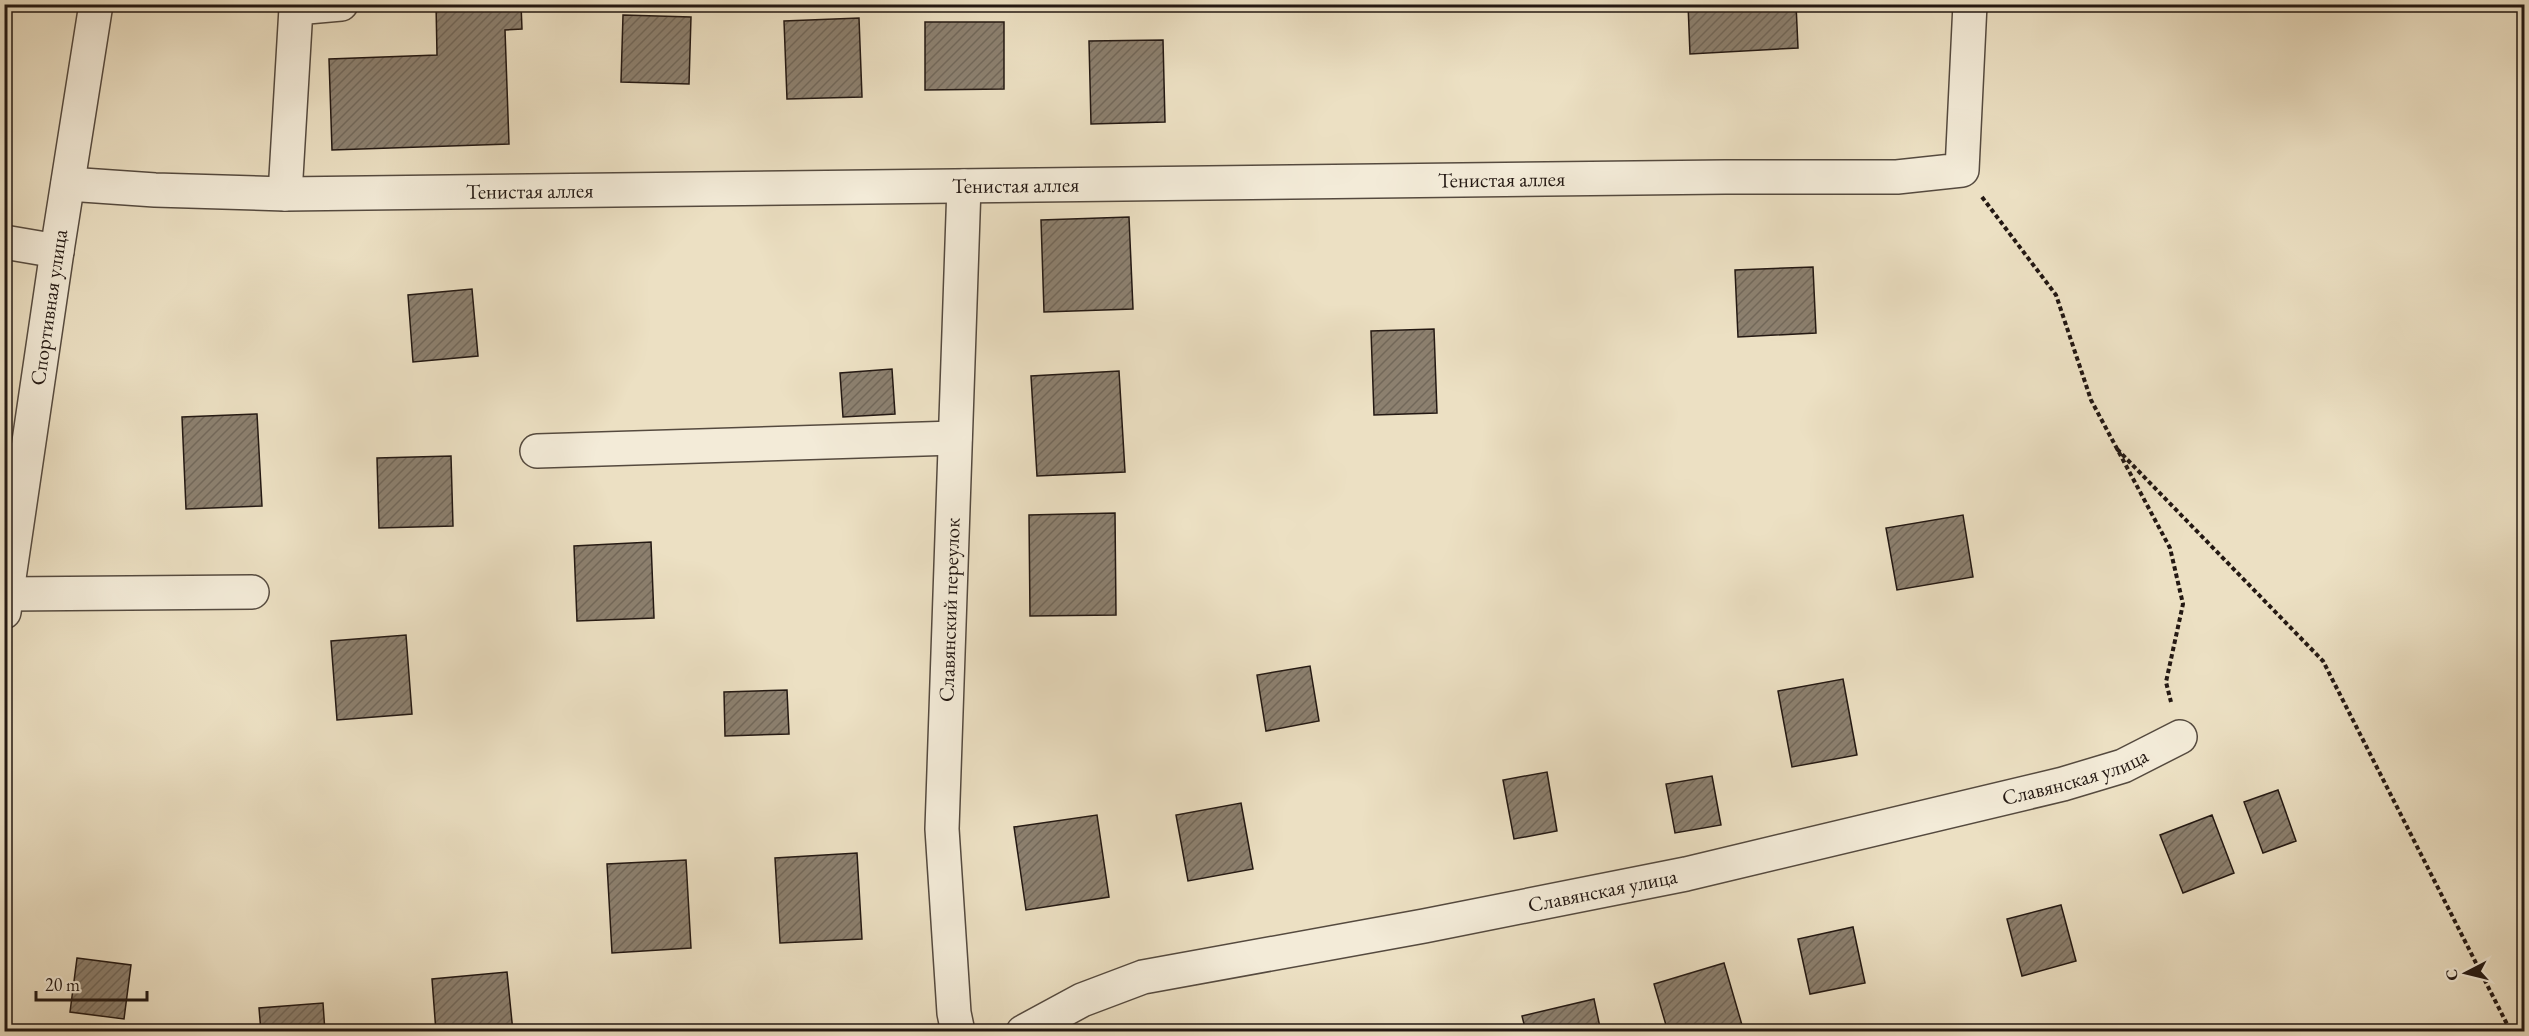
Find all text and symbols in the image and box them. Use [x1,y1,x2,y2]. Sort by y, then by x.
street label: Тенистая аллея [1438,165,1566,193]
street label: Тенистая аллея [952,171,1080,199]
street label: Тенистая аллея [466,176,594,205]
street label: Спортивная улица [23,227,73,387]
street label: Славянский переулок [932,517,966,703]
street label: Славянская улица [1999,741,2153,811]
street label: Славянская улица [1526,862,1680,918]
north arrow [2436,943,2496,1003]
scale bar [36,964,147,1002]
text: С [2440,968,2463,982]
text: 20 m [45,973,80,996]

